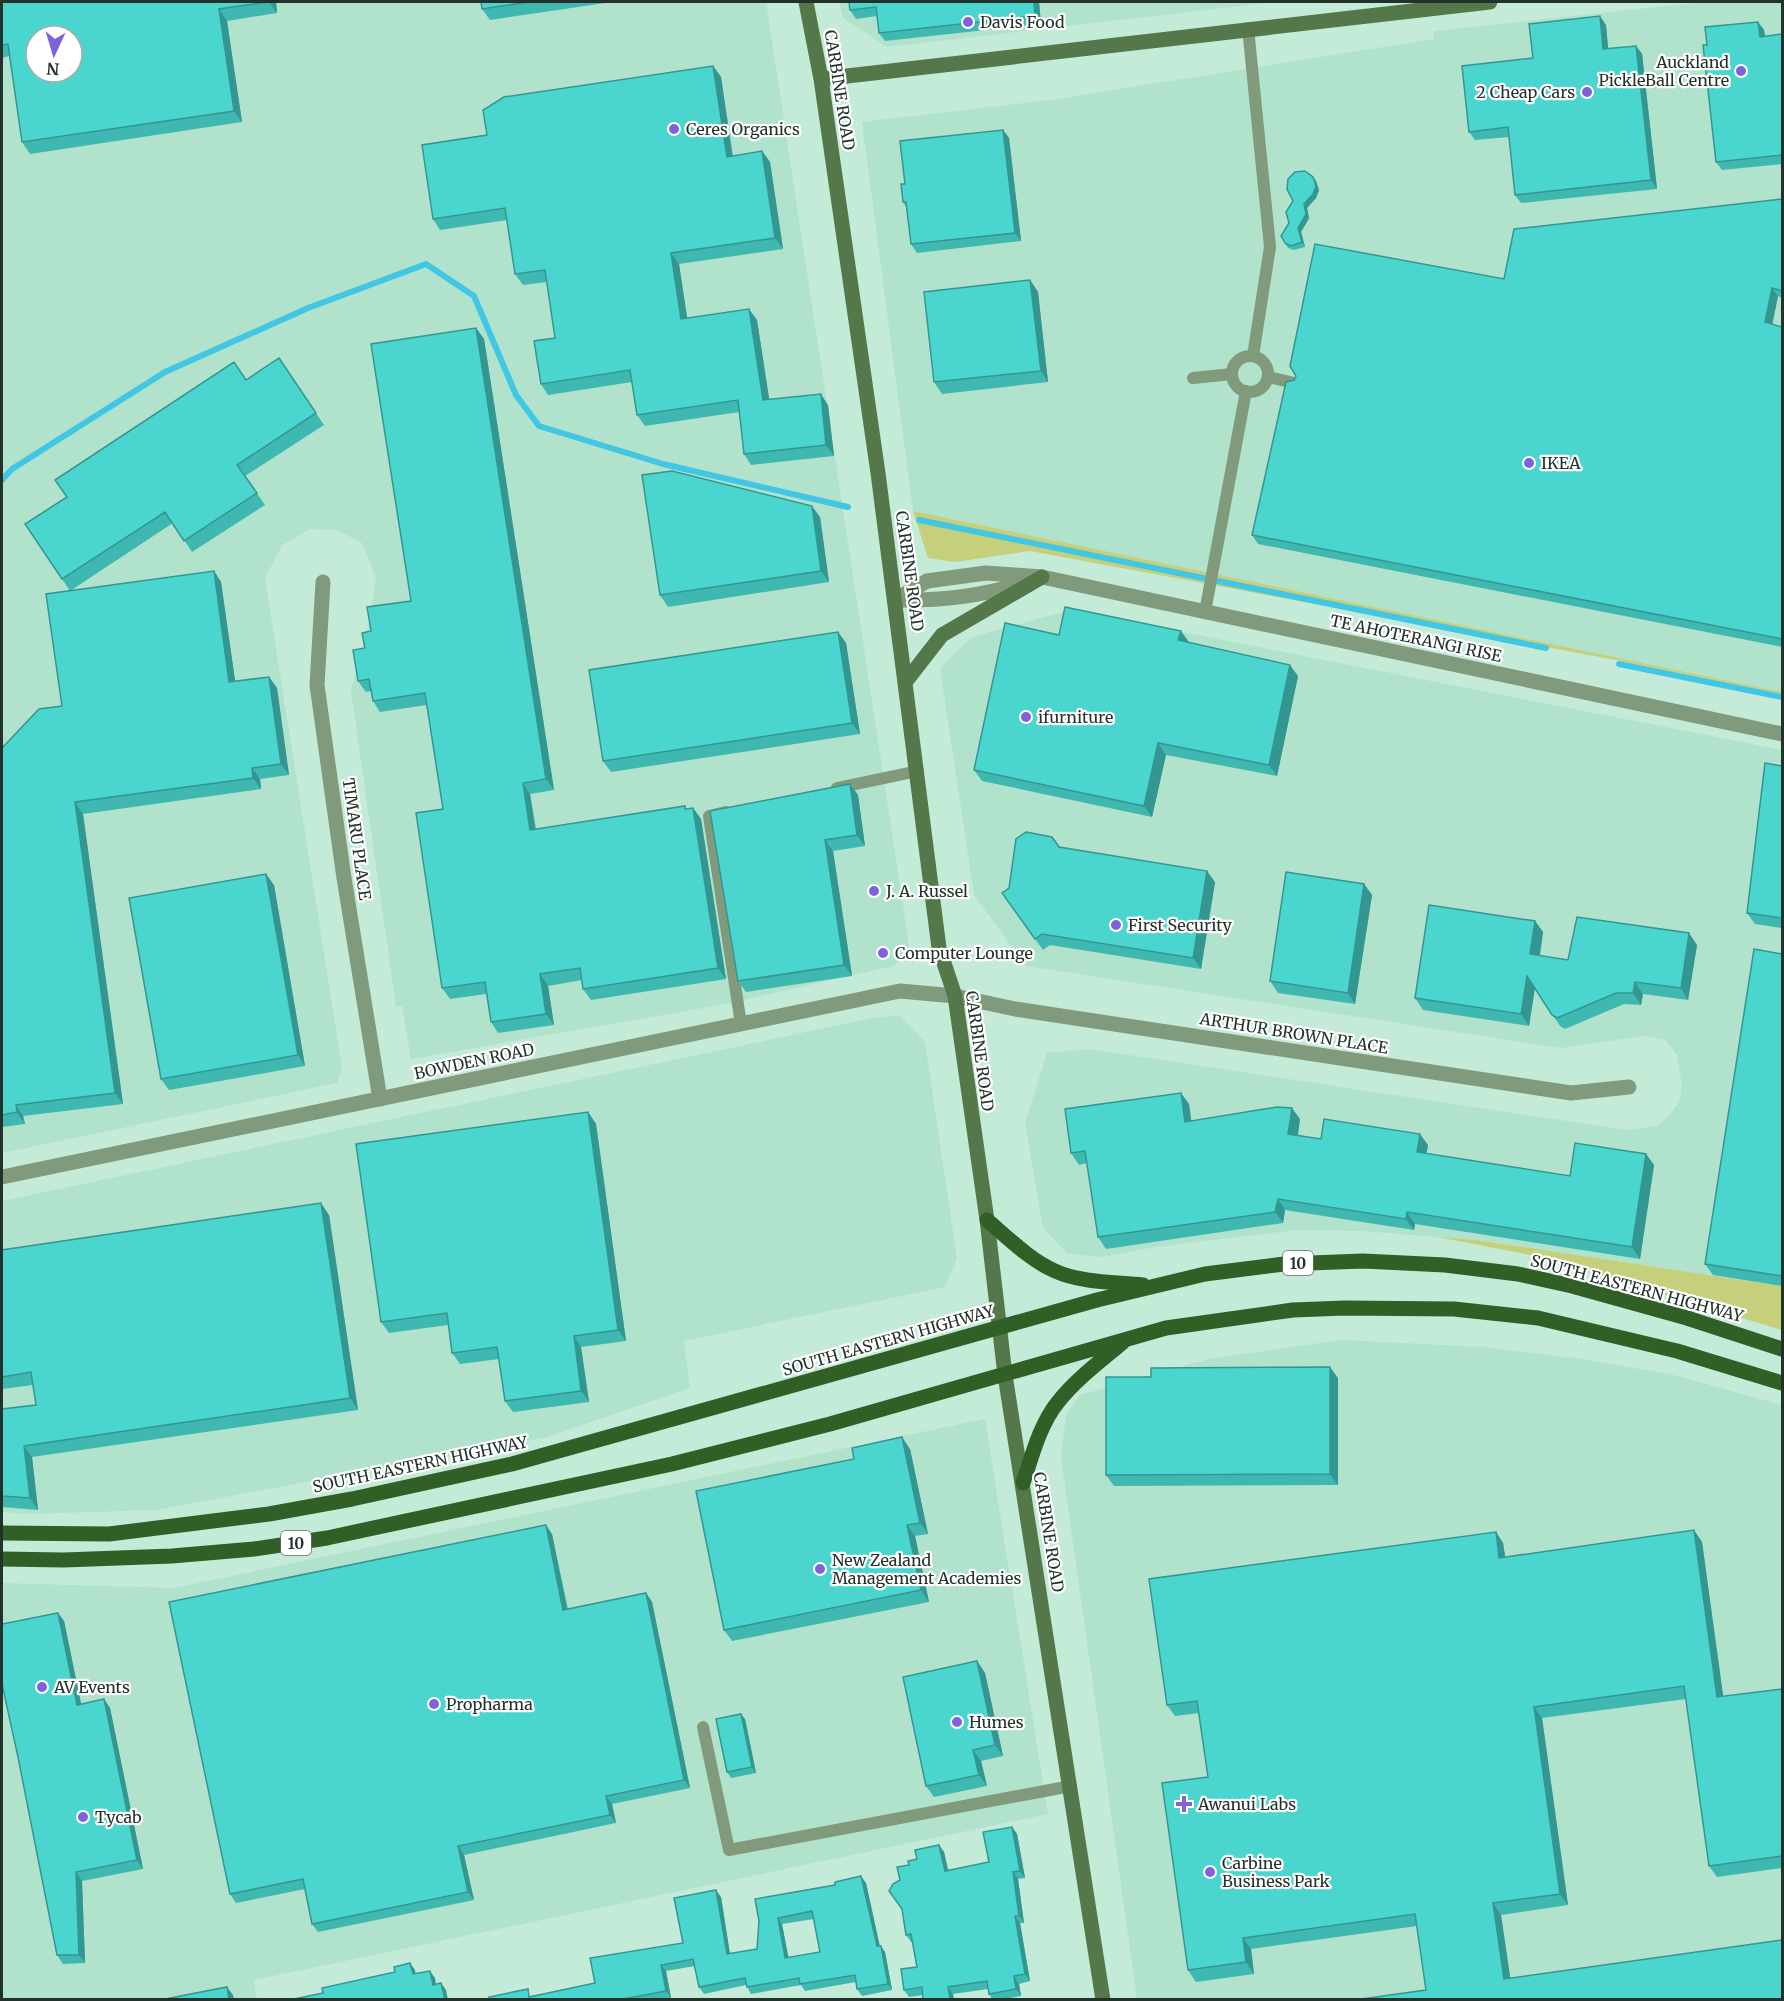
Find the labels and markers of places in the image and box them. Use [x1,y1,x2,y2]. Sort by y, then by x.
place label: Davis Food [980,12,1065,32]
marker: Davis Food [961,15,975,29]
place label: Auckland PickleBall Centre [1598,52,1729,90]
marker: Auckland PickleBall Centre [1734,64,1748,78]
place label: 2 Cheap Cars [1476,82,1575,102]
marker: 2 Cheap Cars [1580,85,1594,99]
place label: Ceres Organics [686,119,800,139]
marker: Ceres Organics [667,122,681,136]
place label: IKEA [1541,453,1581,473]
marker: IKEA [1522,456,1536,470]
place label: ifurniture [1038,707,1113,727]
marker: ifurniture [1019,710,1033,724]
place label: J. A. Russel [885,881,968,901]
marker: J. A. Russel [867,884,881,898]
place label: First Security [1128,915,1232,935]
marker: First Security [1109,918,1123,932]
place label: Computer Lounge [895,943,1033,963]
marker: Computer Lounge [876,946,890,960]
place label: New Zealand Management Academies [832,1550,1021,1588]
marker: New Zealand Management Academies [813,1562,827,1576]
place label: AV Events [53,1677,130,1697]
marker: AV Events [35,1680,49,1694]
place label: Propharma [446,1694,533,1714]
marker: Propharma [427,1697,441,1711]
place label: Humes [969,1712,1024,1732]
marker: Humes [950,1715,964,1729]
place label: Awanui Labs [1197,1794,1296,1814]
marker: Awanui Labs [1175,1795,1193,1813]
place label: Tycab [95,1807,142,1827]
marker: Tycab [76,1810,90,1824]
place label: Carbine Business Park [1222,1853,1331,1891]
marker: Carbine Business Park [1203,1865,1217,1879]

